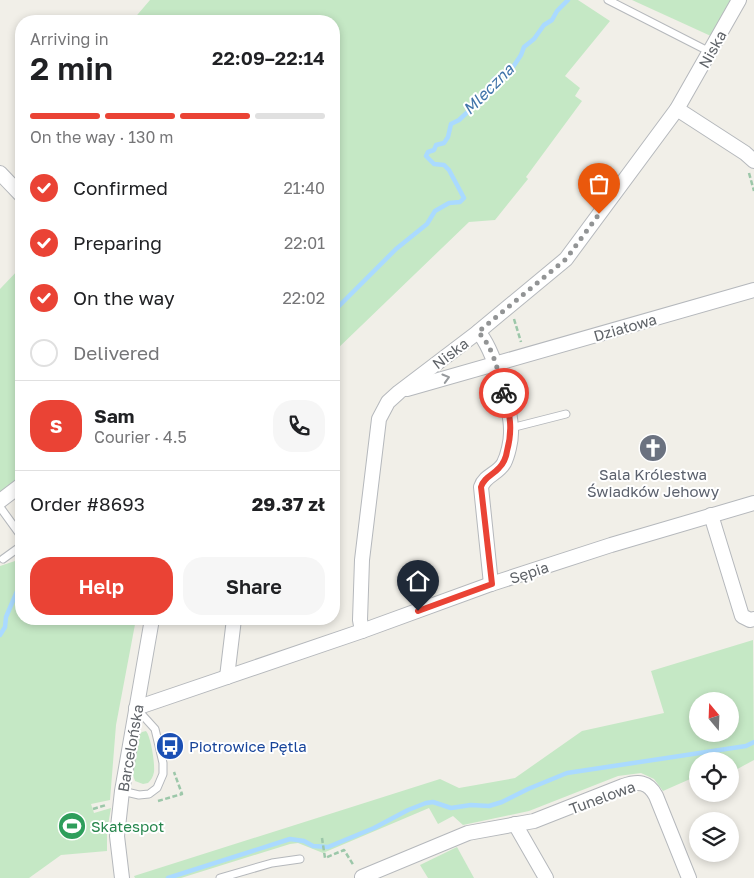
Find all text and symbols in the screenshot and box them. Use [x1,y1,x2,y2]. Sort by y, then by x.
street label: Niska [694,27,730,71]
text: Arriving in [30,29,109,49]
text: 22:09–22:14 [212,46,325,69]
text: 2 min [30,49,113,87]
water label: Mleczna [458,59,518,119]
text: On the way · 130 m [30,127,174,147]
pin [578,163,620,214]
icon: bag [585,170,613,198]
icon: check [30,174,58,202]
text: Confirmed [73,176,168,199]
text: 21:40 [283,178,325,198]
icon: check [30,229,58,257]
text: Preparing [73,231,162,254]
text: 22:01 [284,233,325,253]
icon: check [30,284,58,312]
text: On the way [73,286,175,309]
text: 22:02 [282,288,325,308]
street label: Działowa [591,309,659,345]
street label: Niska [429,334,471,372]
text: Delivered [73,341,160,364]
courier [479,368,529,418]
one-way arrow [441,373,449,383]
icon: bike [490,379,518,407]
button: phone [273,400,325,452]
text: Sam [94,404,134,427]
text: S [50,414,62,437]
text: Courier · 4.5 [94,427,187,447]
church icon: Sala Królestwa Świadków Jehowy [638,433,668,463]
place label: Sala Królestwa Świadków Jehowy [587,465,720,500]
text: Order #8693 [30,492,145,515]
text: 29.37 zł [252,492,325,515]
button: Help [30,557,173,615]
button: Share [183,557,325,615]
street label: Sępia [507,557,551,587]
pin [397,560,439,611]
icon: home [404,567,432,595]
north arrow [689,692,739,742]
map controls [689,692,739,862]
street label: Barcelońska [113,703,147,793]
bus stop icon: Piotrowice Pętla [155,731,185,761]
place label: Piotrowice Pętla [189,737,307,755]
button: locate [689,752,739,802]
street label: Tunelowa [567,777,637,817]
sports icon: Skatespot [57,811,87,841]
button: layers [689,812,739,862]
place label: Skatespot [91,817,164,835]

